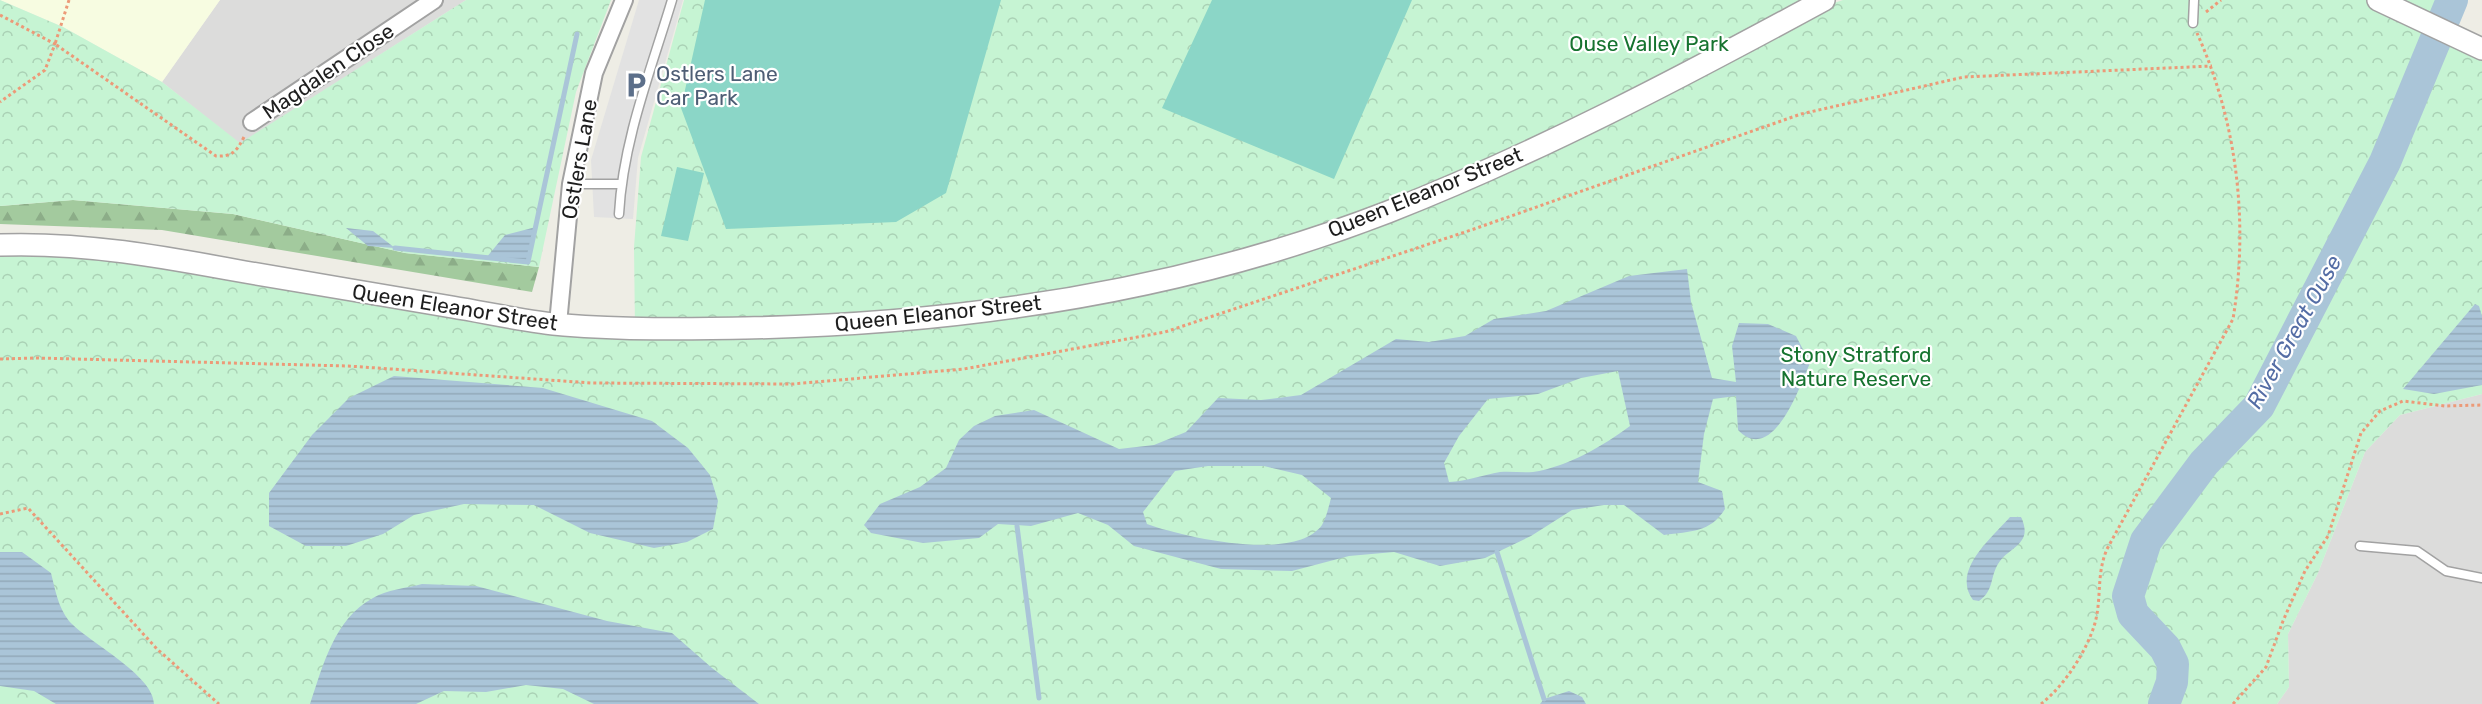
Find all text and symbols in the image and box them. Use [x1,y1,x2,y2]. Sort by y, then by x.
street label: Magdalen Close [257,18,399,124]
park label: Ouse Valley Park [1569,31,1729,56]
place label: Ostlers Lane Car Park [656,61,778,110]
parking icon: Ostlers Lane Car Park [621,70,651,100]
street label: Ostlers Lane [556,97,602,221]
street label: Queen Eleanor Street [1324,142,1526,242]
water label: River Great Ouse [2241,251,2347,413]
street label: Queen Eleanor Street [351,278,559,336]
street label: Queen Eleanor Street [833,290,1043,336]
park label: Stony Stratford Nature Reserve [1781,342,1931,391]

